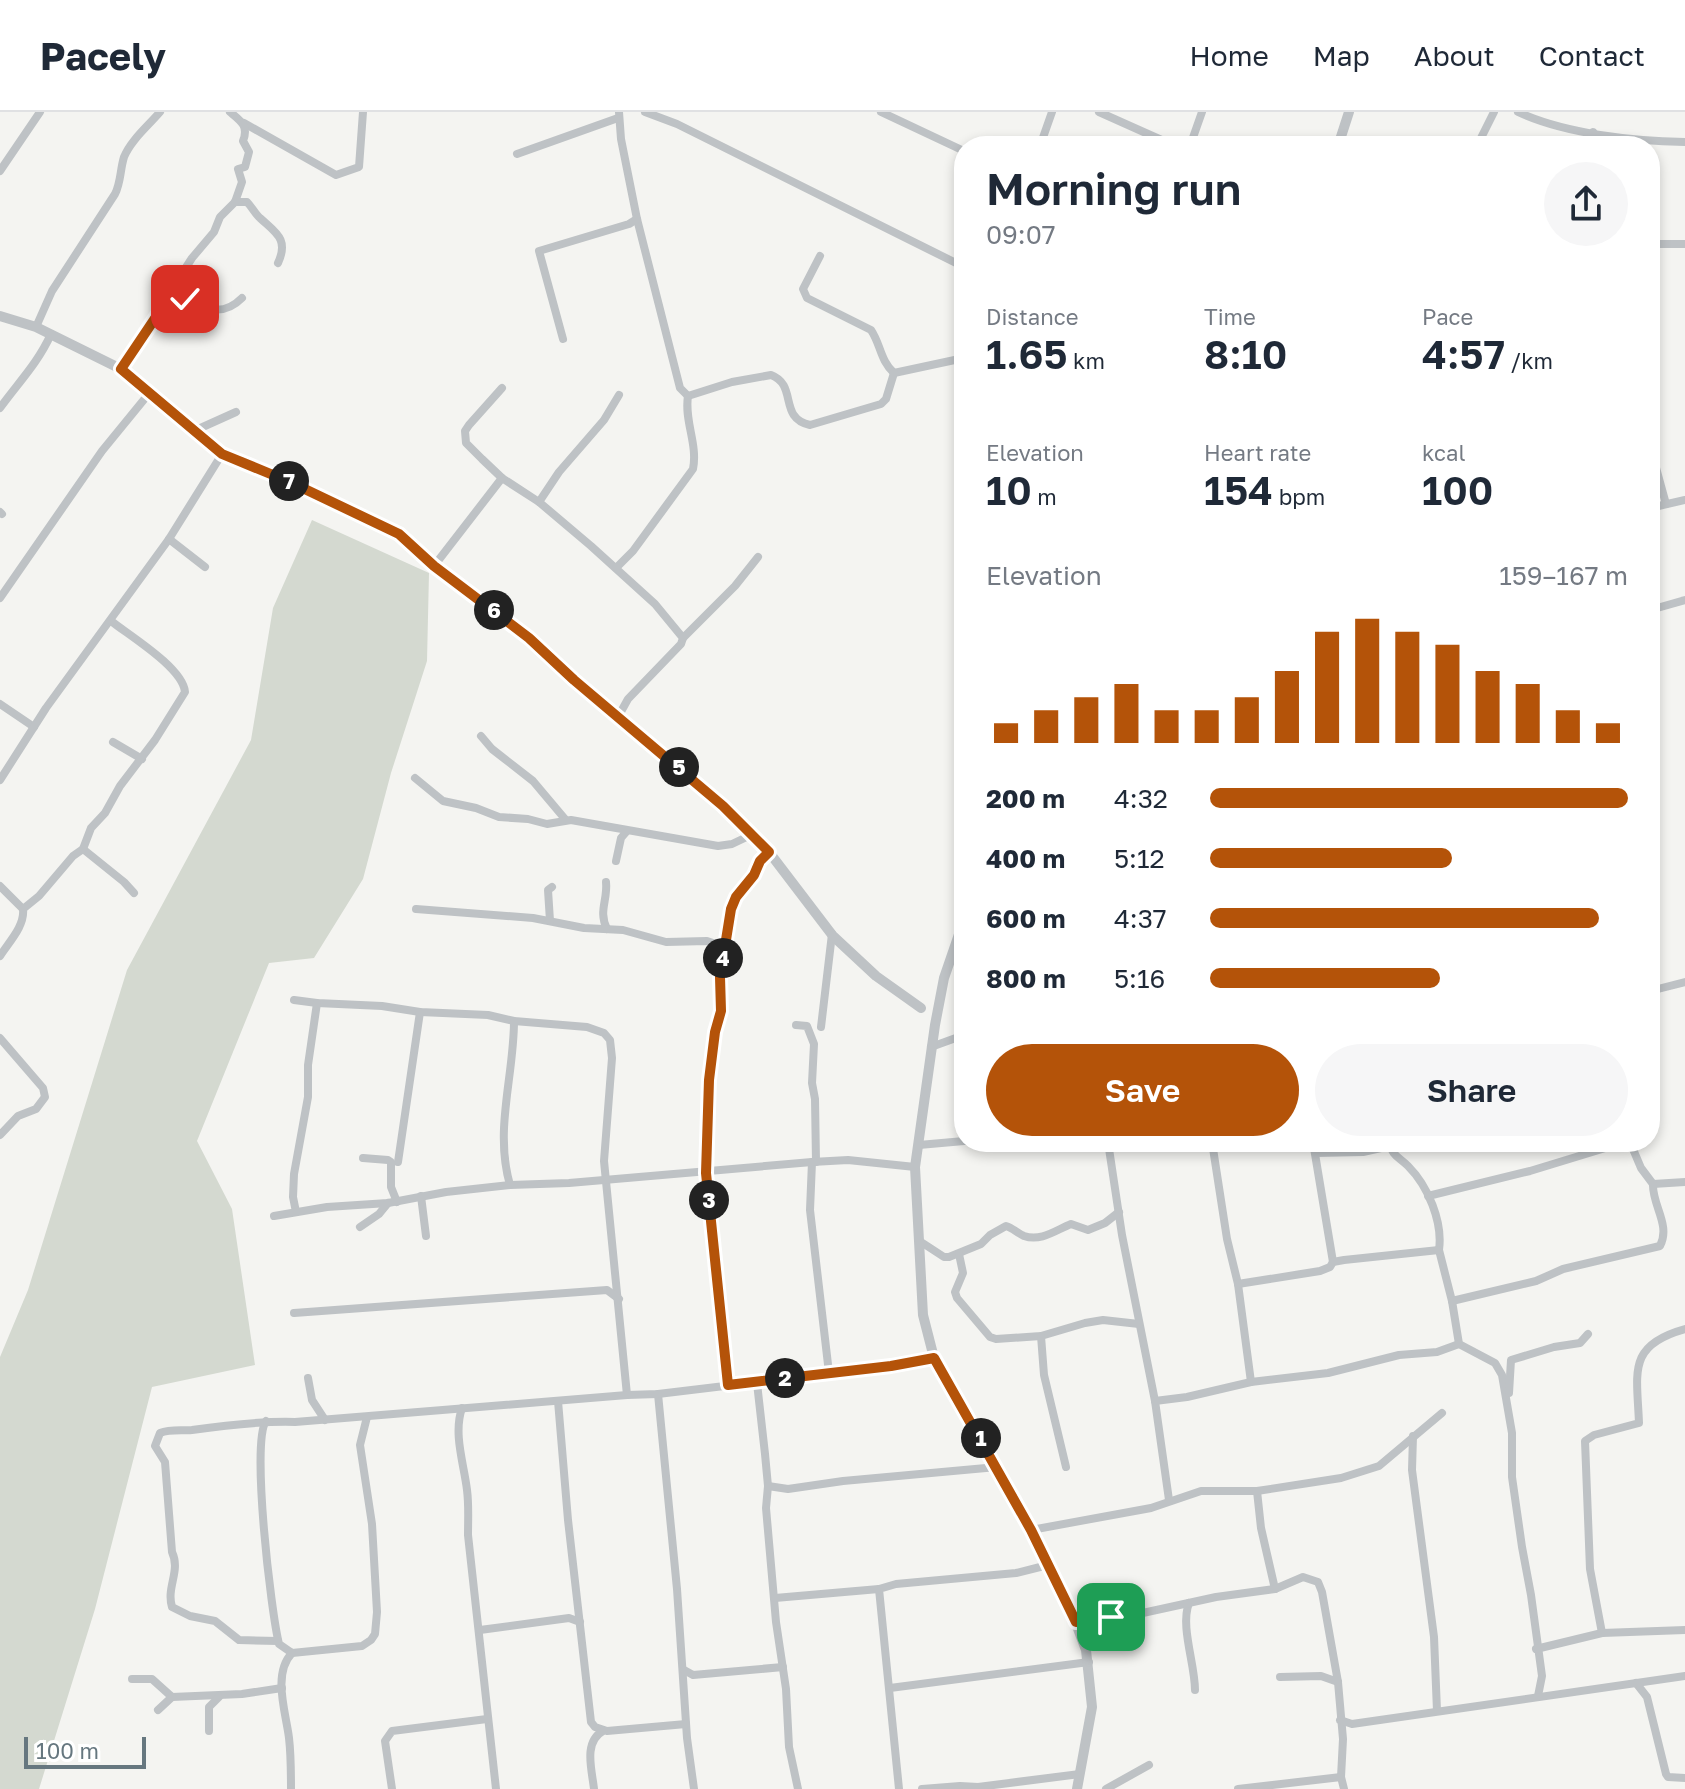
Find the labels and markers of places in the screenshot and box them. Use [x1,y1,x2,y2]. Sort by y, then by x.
pin [151,265,219,333]
pin: 7 [269,461,309,501]
pin: 6 [474,590,514,630]
pin: 5 [659,747,699,787]
pin: 4 [703,938,743,978]
pin: 3 [689,1180,729,1220]
pin: 2 [765,1358,805,1398]
pin: 1 [961,1418,1001,1458]
pin [1077,1583,1145,1651]

